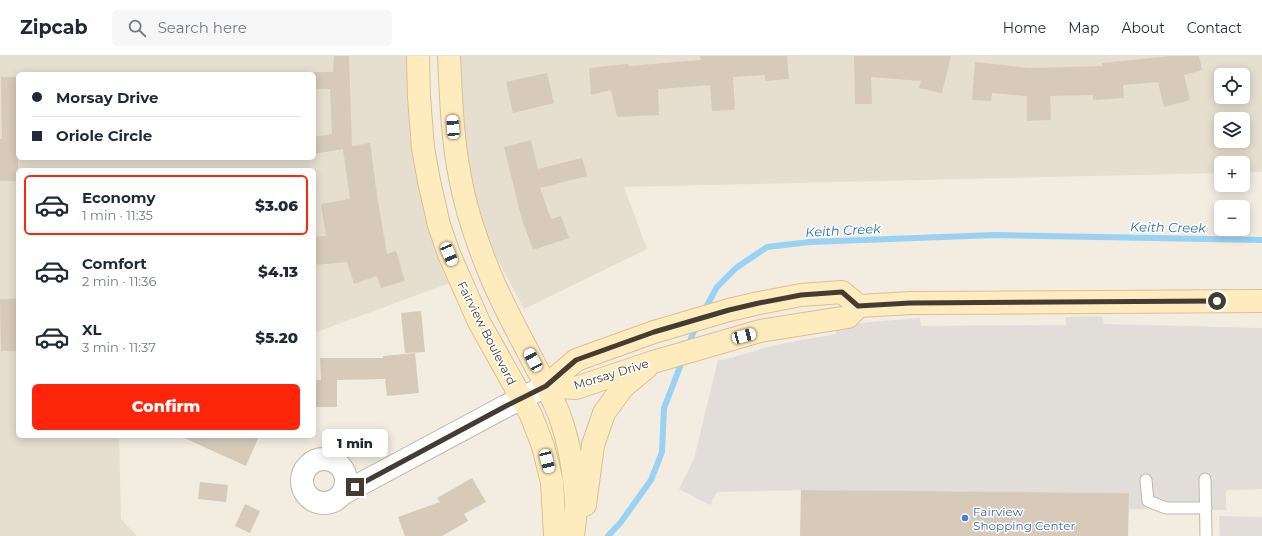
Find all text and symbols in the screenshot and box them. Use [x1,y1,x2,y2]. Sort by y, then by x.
search box [112,10,392,46]
text: Zipcab [20,16,88,39]
icon: search [126,17,148,39]
text: Search here [158,18,247,37]
text: Home [1003,19,1046,37]
text: Map [1068,19,1099,37]
text: About [1121,19,1165,37]
text: Contact [1187,19,1242,37]
map controls [1214,68,1250,236]
button: locate [1214,68,1250,104]
text: Morsay Drive [56,88,158,107]
button: layers [1214,112,1250,148]
car [446,115,460,139]
text: Oriole Circle [56,126,152,145]
button: + [1214,156,1250,192]
icon: car [34,187,70,223]
text: Economy [82,188,155,207]
text: $3.06 [255,196,298,215]
button: − [1214,200,1250,236]
text: 1 min · 11:35 [82,207,153,223]
water label: Keith Creek [1130,218,1207,236]
water label: Keith Creek [805,220,882,240]
car [439,241,459,267]
icon: car [34,253,70,289]
text: Comfort [82,254,147,273]
text: $4.13 [258,262,298,281]
text: 2 min · 11:36 [82,273,156,289]
street label: Fairview Boulevard [454,279,520,387]
route start [1208,292,1226,310]
icon: car [34,319,70,355]
text: XL [82,320,101,339]
car [731,327,757,345]
text: $5.20 [256,328,298,347]
text: 3 min · 11:37 [82,339,156,355]
car [522,347,544,373]
street label: Morsay Drive [572,355,650,393]
button: Confirm [32,384,300,430]
callout: 1 min [322,429,388,457]
text: 1 min [337,435,373,451]
car [538,448,556,474]
route end [346,478,364,496]
place label: Fairview Shopping Center [973,504,1075,533]
marker: Fairview Shopping Center [960,513,970,523]

